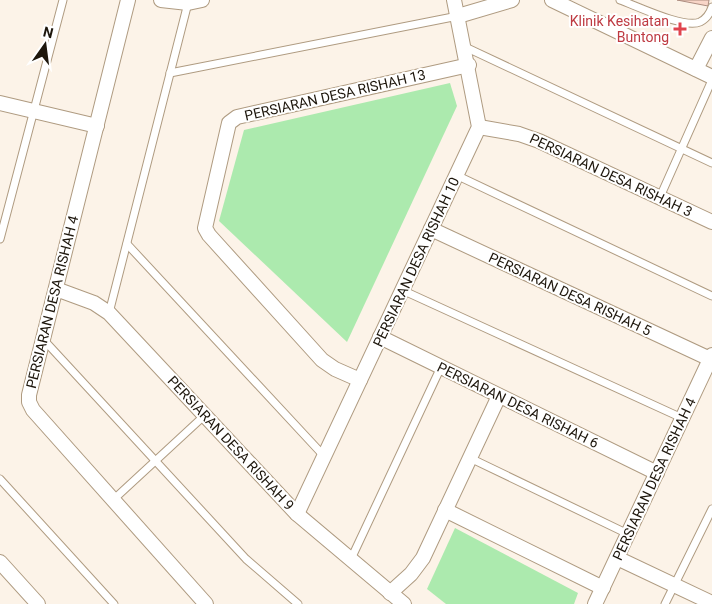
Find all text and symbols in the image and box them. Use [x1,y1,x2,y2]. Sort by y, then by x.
place label: Klinik Kesihatan Buntong [570,13,669,45]
north arrow [20,20,70,70]
marker: Klinik Kesihatan Buntong [673,22,687,36]
text: N [41,23,55,41]
street label: PERSIARAN DESA RISHAH 13 [243,66,427,124]
street label: PERSIARAN DESA RISHAH 3 [527,130,695,220]
street label: PERSIARAN DESA RISHAH 10 [370,175,462,349]
street label: PERSIARAN DESA RISHAH 4 [23,214,81,390]
street label: PERSIARAN DESA RISHAH 5 [486,249,654,339]
street label: PERSIARAN DESA RISHAH 6 [435,359,601,451]
street label: PERSIARAN DESA RISHAH 9 [165,373,297,513]
street label: PERSIARAN DESA RISHAH 4 [609,395,699,563]

